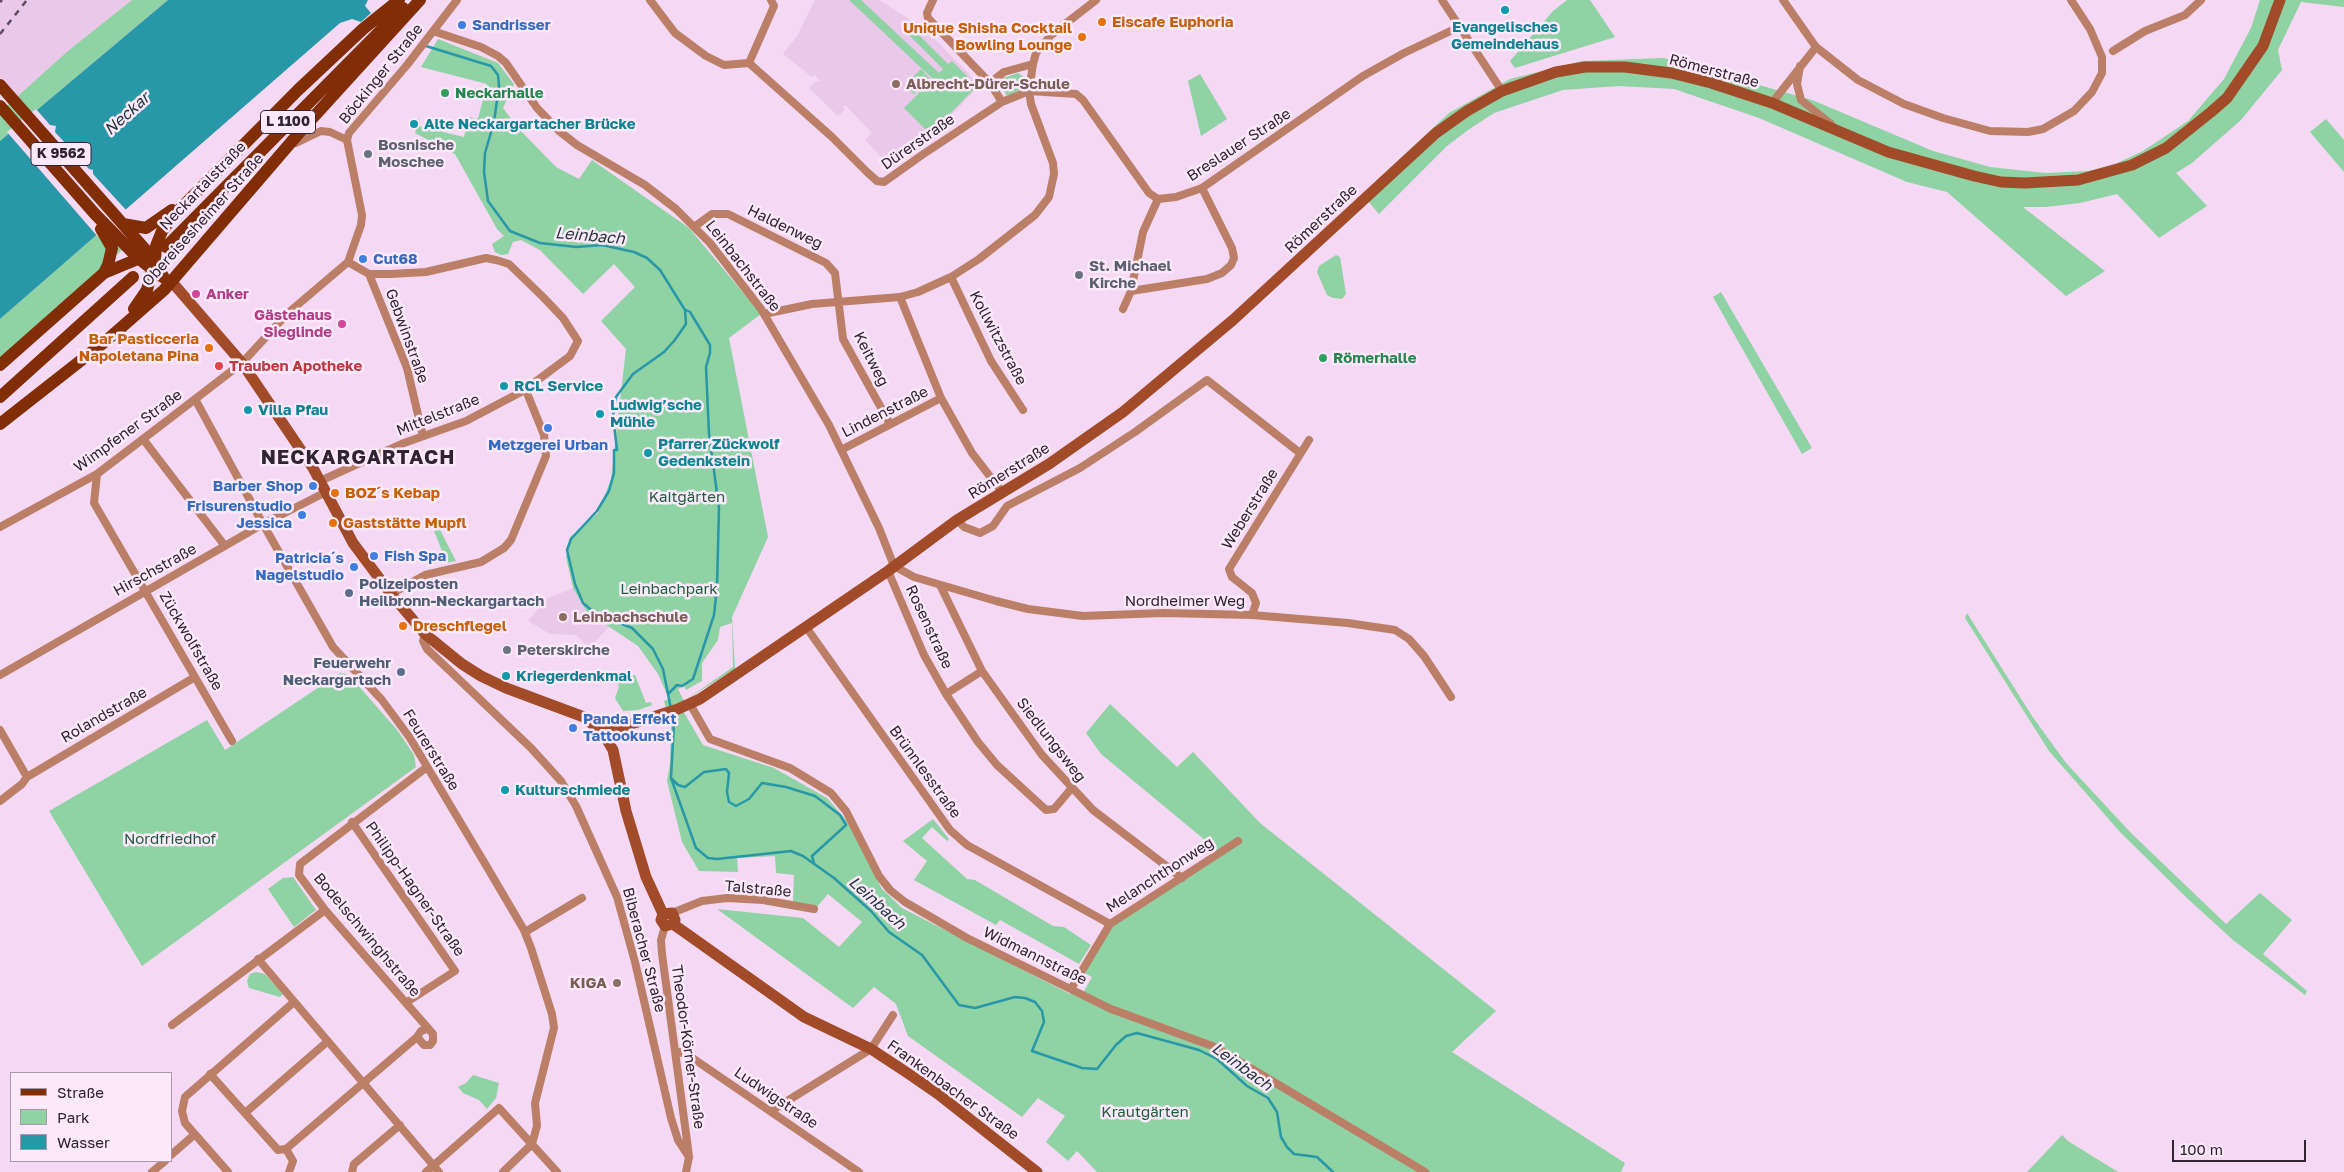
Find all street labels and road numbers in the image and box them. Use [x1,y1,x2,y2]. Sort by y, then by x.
street label: Böckinger Straße [335,20,427,128]
street label: Römerstraße [1667,50,1761,92]
street label: Breslauer Straße [1184,105,1294,185]
road number: L 1100 [260,110,316,134]
street label: Dürerstraße [878,110,958,174]
street label: Neckartalstraße [156,138,250,234]
road number: K 9562 [31,142,91,166]
street label: Obereisesheimer Straße [139,150,267,290]
street label: Römerstraße [1281,181,1361,257]
street label: Haldenweg [744,201,826,253]
street label: Leinbachstraße [702,217,784,315]
street label: Gebwinstraße [382,286,432,386]
street label: Kollwitzstraße [966,288,1030,388]
street label: Keitweg [850,329,892,389]
street label: Lindenstraße [839,383,931,441]
street label: Wimpfener Straße [70,386,186,476]
street label: Mittelstraße [394,390,482,440]
street label: Römerstraße [965,439,1053,503]
street label: Weberstraße [1218,465,1282,553]
street label: Hirschstraße [110,540,200,600]
street label: Rosenstraße [902,582,956,672]
street label: Zückwolfstraße [155,588,227,694]
street label: Nordheimer Weg [1125,592,1245,610]
street label: Rolandstraße [58,683,150,747]
street label: Siedlungsweg [1013,694,1089,786]
street label: Feurerstraße [399,706,463,794]
street label: Brünnlesstraße [885,722,965,822]
street label: Philipp-Hagner-Straße [362,818,468,960]
street label: Melanchthonweg [1103,834,1217,916]
street label: Bodelschwinghstraße [310,869,424,1001]
street label: Talstraße [724,877,792,901]
street label: Biberacher Straße [619,885,669,1015]
street label: Widmannstraße [980,923,1090,989]
street label: Theodor-Körner-Straße [668,964,708,1130]
street label: Frankenbacher Straße [884,1036,1022,1144]
street label: Ludwigstraße [731,1063,821,1133]

